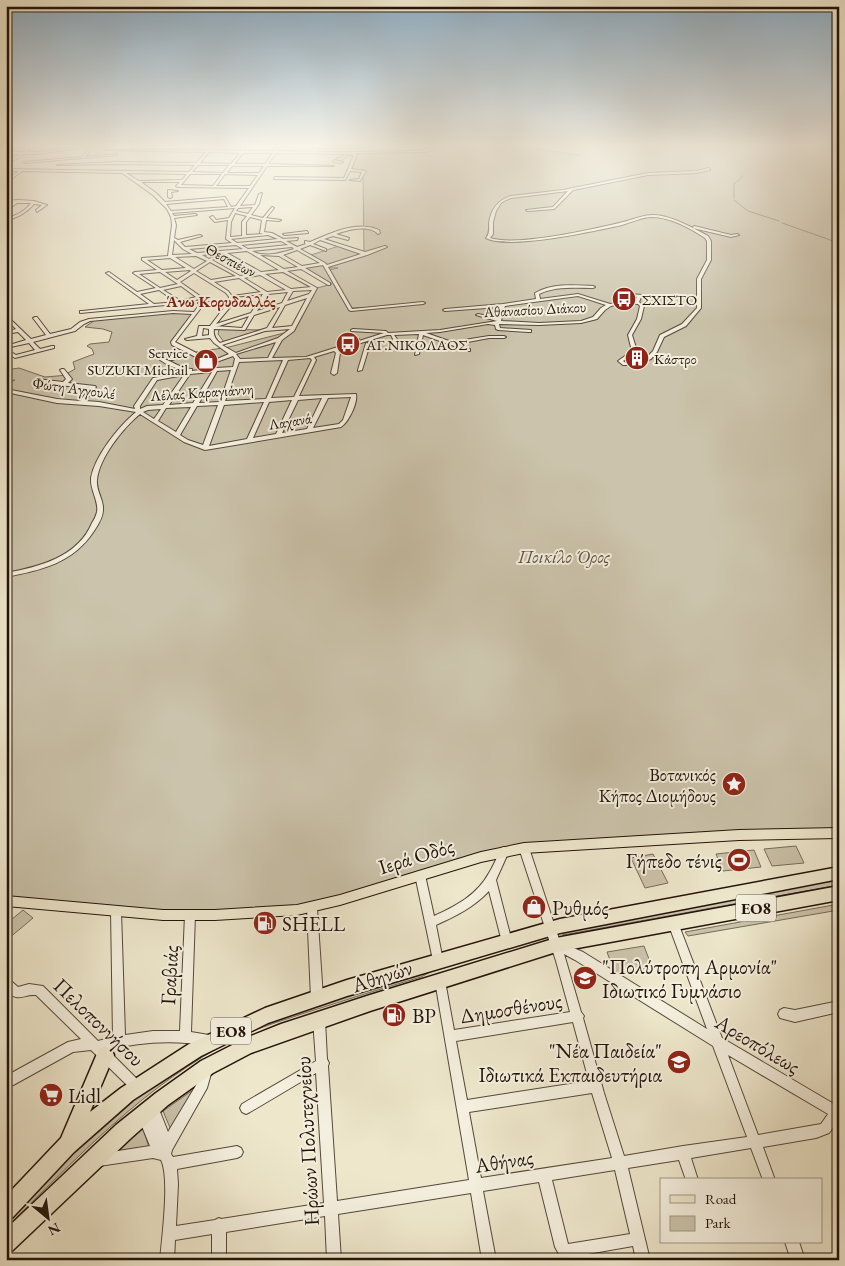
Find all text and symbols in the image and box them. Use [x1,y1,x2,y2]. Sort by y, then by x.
street label: Θεσπιέων [202,239,260,281]
bus stop icon: ΣΧΙΣΤΟ [611,286,637,312]
place label: ΣΧΙΣΤΟ [642,290,697,309]
district label: Άνω Κορυδαλλός [165,291,276,312]
street label: Αθανασίου Διάκου [482,297,587,321]
bus stop icon: ΑΓ.ΝΙΚΟΛΑΟΣ [335,331,361,357]
place label: ΑΓ.ΝΙΚΟΛΑΟΣ [365,335,467,354]
place label: Service SUZUKI Michail [87,343,188,379]
building icon: Κάστρο [624,345,650,371]
shop icon: Service SUZUKI Michail [193,348,219,374]
place label: Κάστρο [654,349,697,368]
street label: Φώτη Αγγουλέ [31,373,117,403]
street label: Λέλας Καραγιάννη [149,379,254,405]
street label: Λαχανά [266,408,313,434]
park label: Ποικίλο Όρος [517,545,611,568]
place label: Βοτανικός Κήπος Διομήδους [599,763,716,807]
place icon: Βοτανικός Κήπος Διομήδους [721,771,747,797]
street label: Ιερά Οδός [375,832,457,880]
place label: Γήπεδο τένις [626,847,722,874]
sports icon: Γήπεδο τένις [726,847,752,873]
shop icon: Ρυθμός [521,894,547,920]
place label: Ρυθμός [552,894,609,921]
road number: ΕΟ8 [736,894,776,921]
fuel station icon: SHELL [252,910,278,936]
place label: SHELL [282,910,346,937]
street label: Γραβιάς [154,945,184,1005]
place label: "Πολύτροπη Αρμονία" Ιδιωτικό Γυμνάσιο [602,953,778,1004]
street label: Αθηνών [347,954,416,999]
school or university icon: "Πολύτροπη Αρμονία" Ιδιωτικό Γυμνάσιο [572,965,598,991]
street label: Πελοποννήσου [48,972,150,1072]
street label: Δημοσθένους [458,987,564,1029]
fuel station icon: BP [381,1002,407,1028]
place label: BP [412,1002,436,1029]
street label: Αρεοπόλεως [710,1008,805,1080]
road number: ΕΟ8 [211,1018,251,1044]
place label: "Νέα Παιδεία" Ιδιωτικά Εκπαιδευτήρια [478,1037,663,1088]
school or university icon: "Νέα Παιδεία" Ιδιωτικά Εκπαιδευτήρια [666,1049,692,1075]
street label: Ηρώων Πολυτεχνείου [289,1055,325,1227]
supermarket icon: Lidl [38,1082,64,1108]
place label: Lidl [68,1082,101,1109]
street label: Αθήνας [472,1143,535,1179]
legend [660,1178,822,1244]
text: Road [705,1189,737,1208]
north arrow [22,1194,72,1244]
text: Park [705,1213,732,1232]
text: N [44,1219,64,1240]

